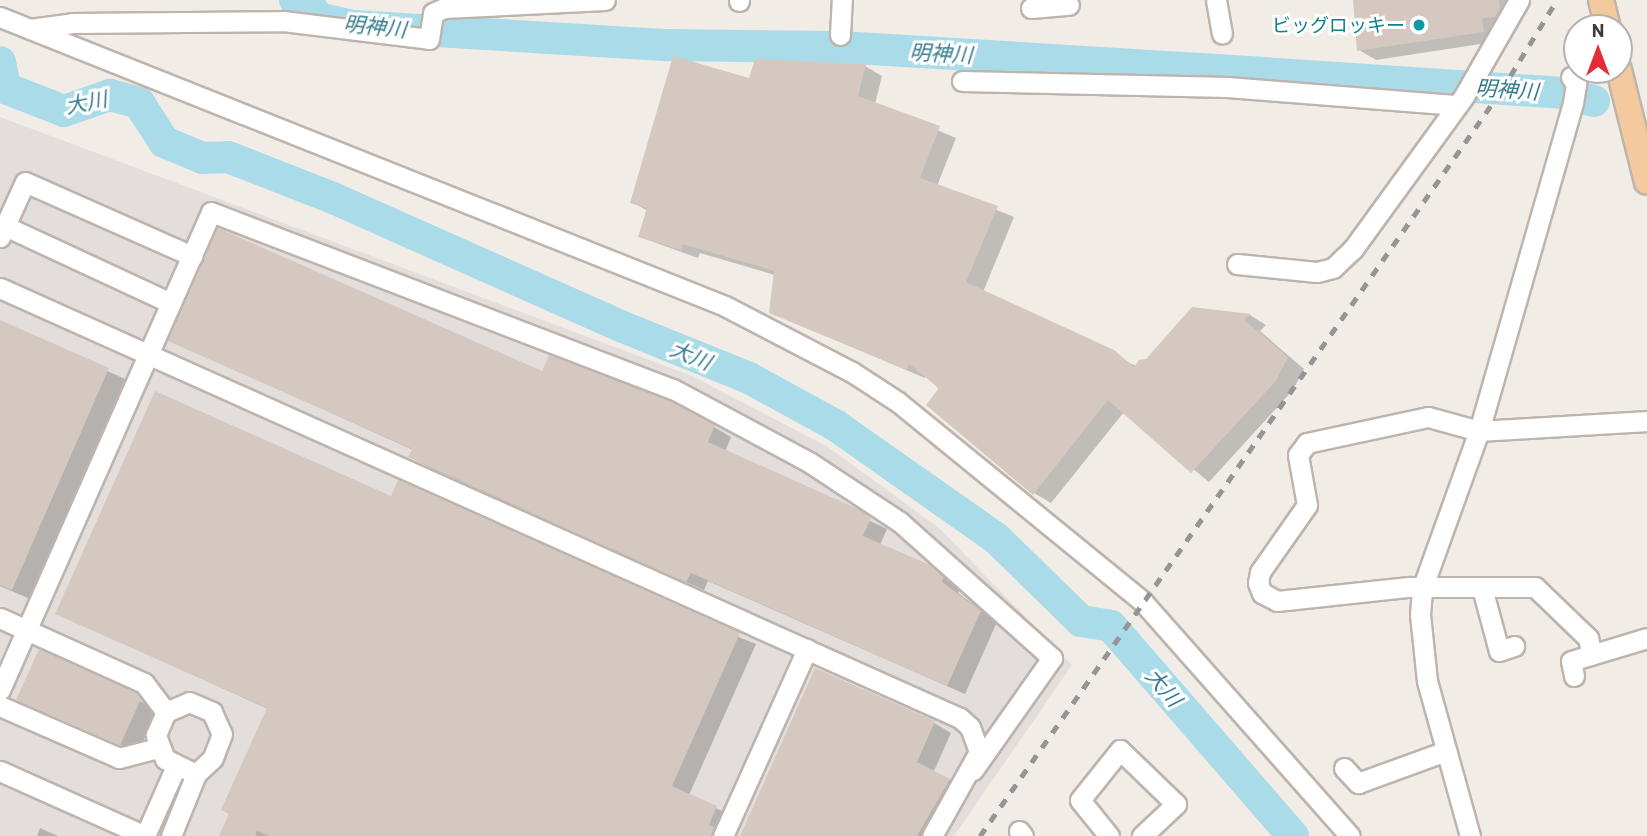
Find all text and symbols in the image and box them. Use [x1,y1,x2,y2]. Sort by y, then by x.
water label: 明神川 [342,10,408,42]
place label: ビッグロッキー [1272,14,1405,36]
north arrow [1563,14,1633,84]
marker: ビッグロッキー [1411,17,1427,33]
text: N [1592,18,1604,41]
water label: 明神川 [909,39,973,67]
water label: 明神川 [1475,74,1539,104]
water label: 大川 [63,86,109,118]
water label: 大川 [667,335,715,375]
water label: 大川 [1141,663,1187,711]

